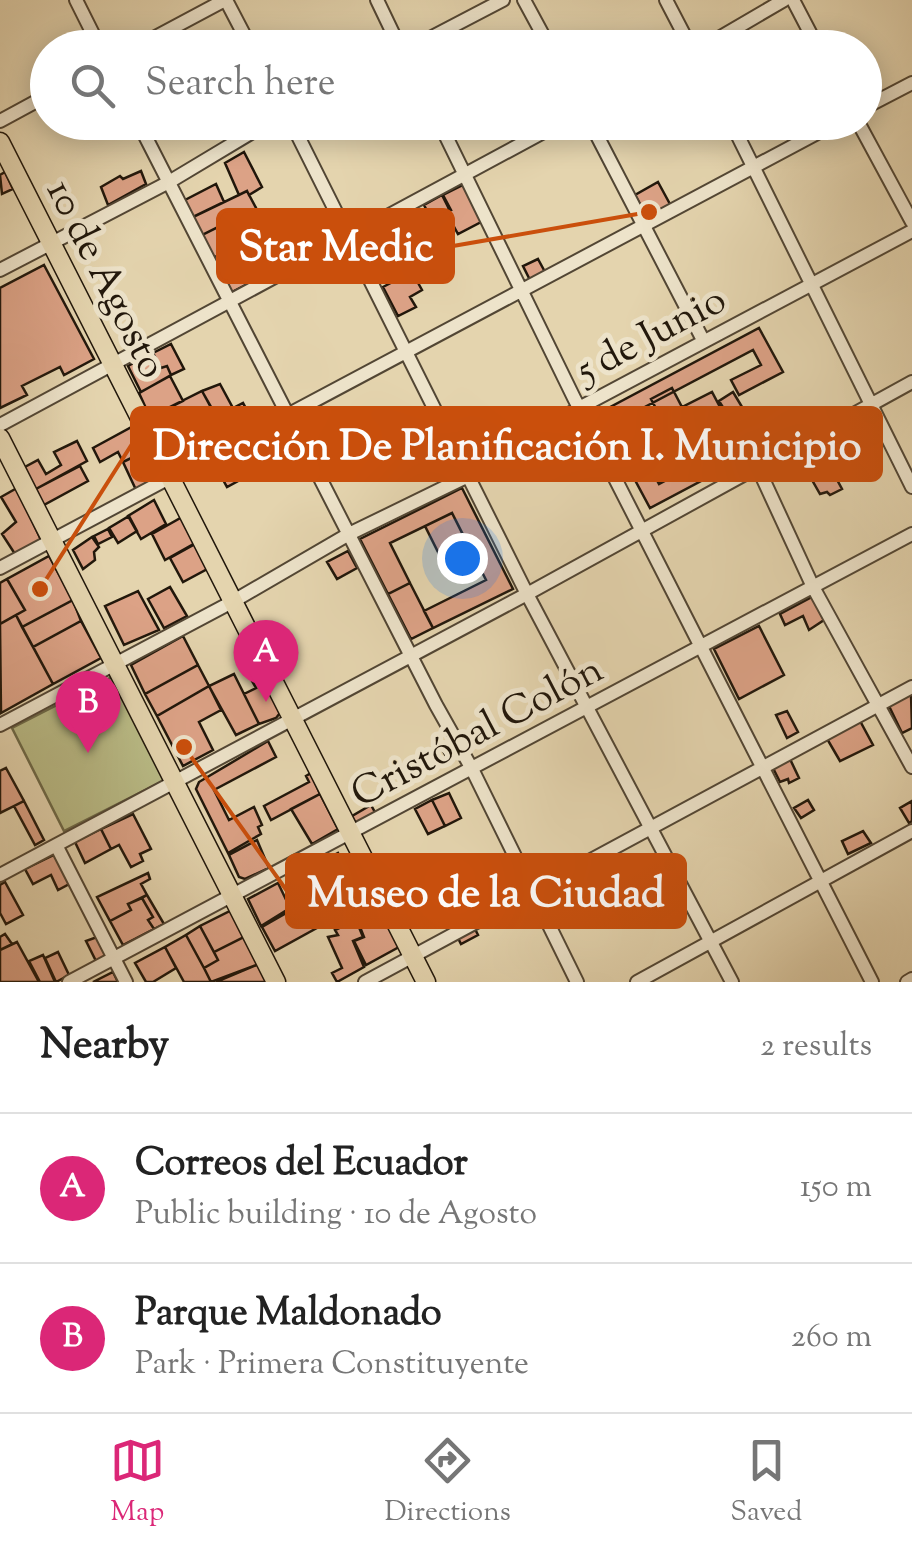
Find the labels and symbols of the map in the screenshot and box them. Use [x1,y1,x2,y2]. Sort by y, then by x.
street label: 10 de Agosto [29,171,179,389]
callout: Star Medic [218,210,453,282]
text: Star Medic [239,220,433,280]
street label: 5 de Junio [565,274,737,401]
callout: Dirección De Planificación I. Municipio [132,408,881,480]
text: Dirección De Planificación I. Municipio [153,419,861,479]
your location [437,533,488,584]
pin: A [234,620,298,702]
street label: Cristóbal Colón [342,644,614,824]
pin: B [56,670,120,753]
callout: Museo de la Ciudad [287,855,685,927]
text: Museo de la Ciudad [307,866,665,926]

